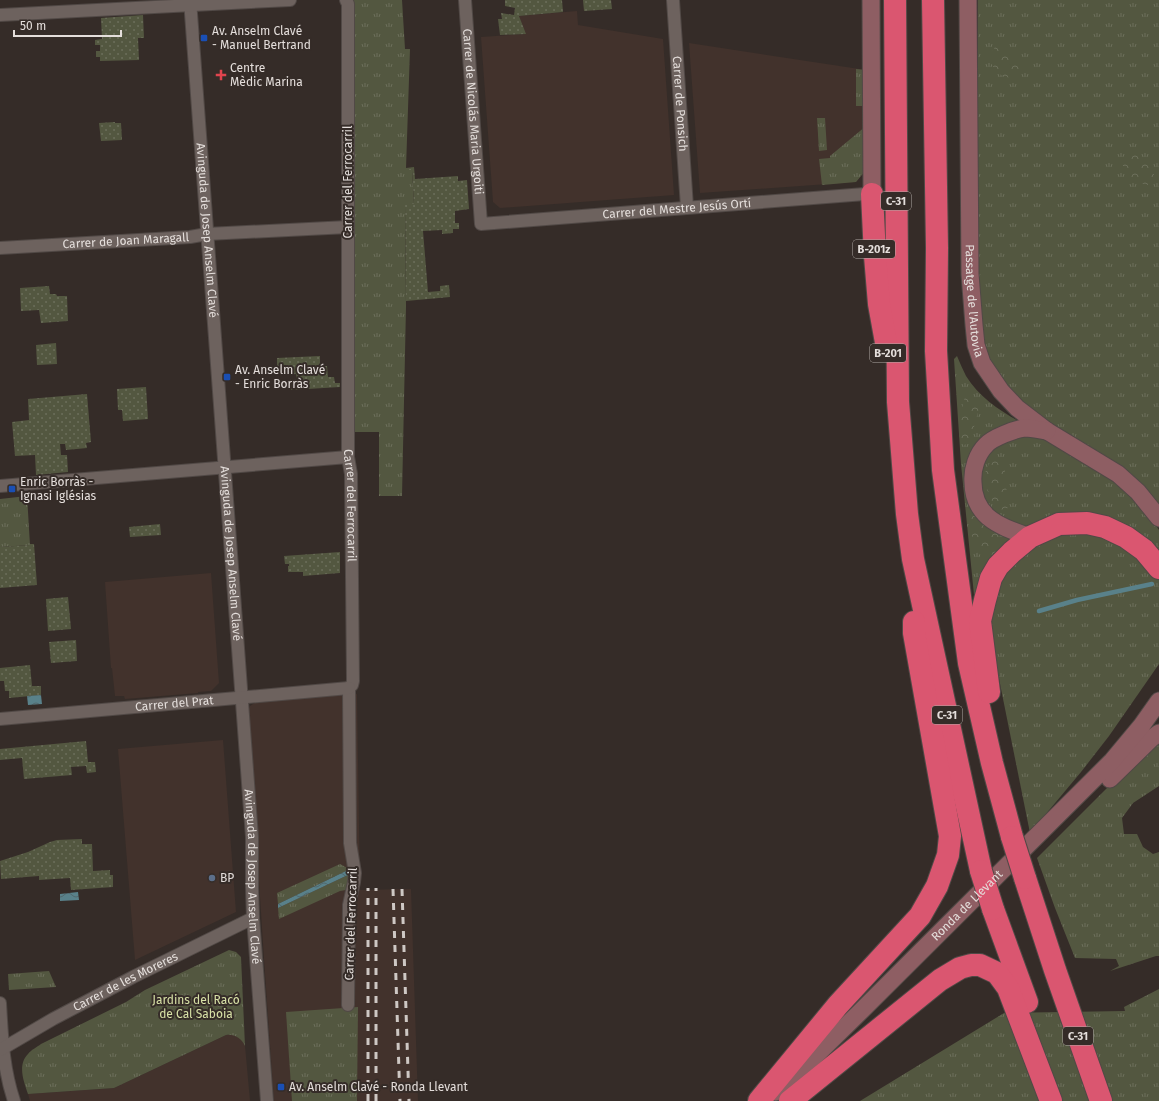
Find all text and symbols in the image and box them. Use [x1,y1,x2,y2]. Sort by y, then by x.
scale bar [14,12,121,38]
text: 50 m [20,19,46,33]
place label: Av. Anselm Clavé - Manuel Bertrand [212,24,311,52]
street label: Carrer de Nicolás Maria Urgoiti [460,28,486,195]
marker: Av. Anselm Clavé - Manuel Bertrand [199,33,209,43]
street label: Carrer de Ponsich [670,55,690,152]
place label: Centre Mèdic Marina [230,61,303,89]
marker: Centre Mèdic Marina [215,69,227,81]
street label: Carrer del Ferrocarril [341,125,355,239]
street label: Avinguda de Josep Anselm Clavé [194,142,221,318]
road number: C-31 [881,192,911,210]
street label: Carrer del Mestre Jesús Ortí [602,196,752,221]
street label: Carrer de Joan Maragall [62,230,190,251]
road number: B-201z [853,240,895,258]
street label: Passatge de l'Autovia [963,244,987,359]
road number: B-201 [870,344,906,362]
place label: Av. Anselm Clavé - Enric Borràs [235,363,325,391]
marker: Av. Anselm Clavé - Enric Borràs [222,372,232,382]
street label: Carrer del Ferrocarril [341,449,359,562]
street label: Avinguda de Josep Anselm Clavé [218,466,244,641]
place label: Enric Borràs - Ignasi Iglésias [20,475,97,503]
marker: Enric Borràs - Ignasi Iglésias [7,484,17,494]
street label: Carrer del Prat [134,693,215,714]
road number: C-31 [932,706,962,724]
street label: Avinguda de Josep Anselm Clavé [241,789,264,965]
street label: Carrer del Ferrocarril [342,867,360,981]
street label: Ronda de Llevant [929,867,1006,944]
place label: BP [220,871,234,885]
marker: BP [207,873,217,883]
street label: Carrer de les Moreres [71,949,181,1014]
park label: Jardins del Racó de Cal Saboia [152,993,240,1021]
road number: C-31 [1063,1027,1093,1045]
place label: Av. Anselm Clavé - Ronda Llevant [289,1080,468,1094]
marker: Av. Anselm Clavé - Ronda Llevant [276,1082,286,1092]

